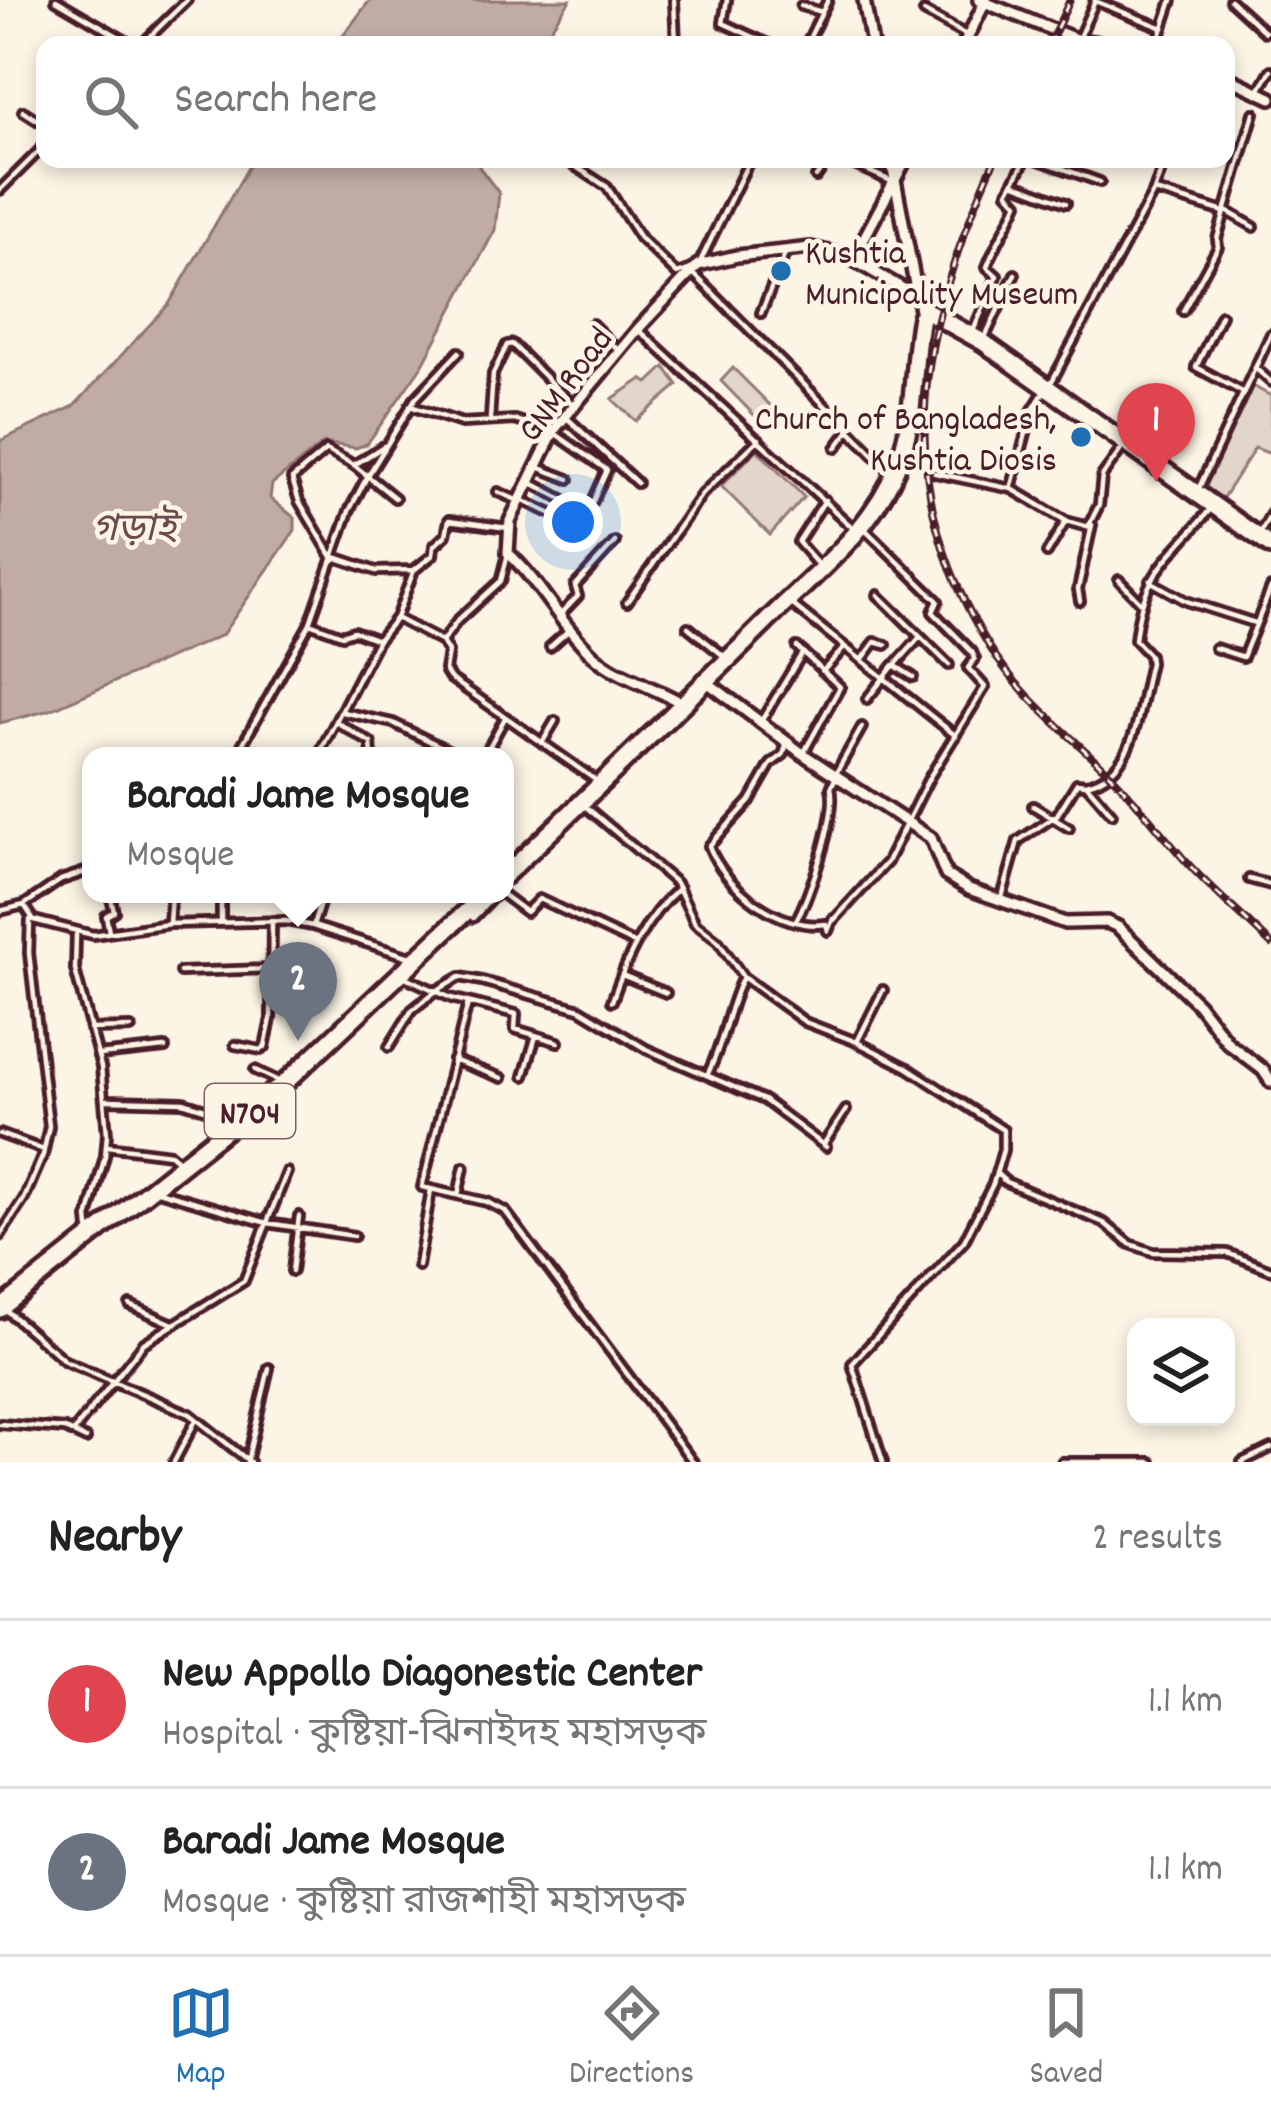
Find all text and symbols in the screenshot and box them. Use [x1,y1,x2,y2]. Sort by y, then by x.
search box [36,36,1235,168]
icon: search [78,69,144,135]
text: Search here [174,70,377,134]
place label: Kushtia Municipality Museum [805,230,1079,323]
marker: Kushtia Municipality Museum [768,258,794,284]
street label: GNM Road [507,318,628,455]
pin: 1 [1117,383,1195,482]
place label: Church of Bangladesh, Kushtia Diosis [755,396,1057,489]
marker: Church of Bangladesh, Kushtia Diosis [1068,424,1094,450]
your location [543,492,603,552]
water label: গড়াই [92,504,183,560]
popup [82,747,514,903]
text: Baradi Jame Mosque [127,766,469,830]
text: Mosque [127,830,234,885]
pin: 2 [259,942,337,1041]
road number: N704 [205,1084,295,1138]
map controls [1127,1318,1235,1426]
button: layers [1127,1318,1235,1426]
text: Nearby [48,1504,181,1576]
text: 2 results [1092,1513,1223,1568]
text: New Appollo Diagonestic Center [162,1644,702,1708]
text: 1 [83,1676,91,1731]
text: 1.1 km [1148,1676,1223,1731]
text: Hospital · কুষ্টিয়া-ঝিনাইদহ মহাসড়ক [162,1709,706,1764]
text: Baradi Jame Mosque [162,1812,505,1876]
text: 2 [78,1844,96,1899]
text: 1.1 km [1148,1844,1223,1899]
text: Mosque · কুষ্টিয়া রাজশাহী মহাসড়ক [162,1877,686,1932]
tab: Map [168,1980,234,2099]
tab: Directions [569,1980,694,2099]
tab: Saved [1030,1980,1103,2099]

